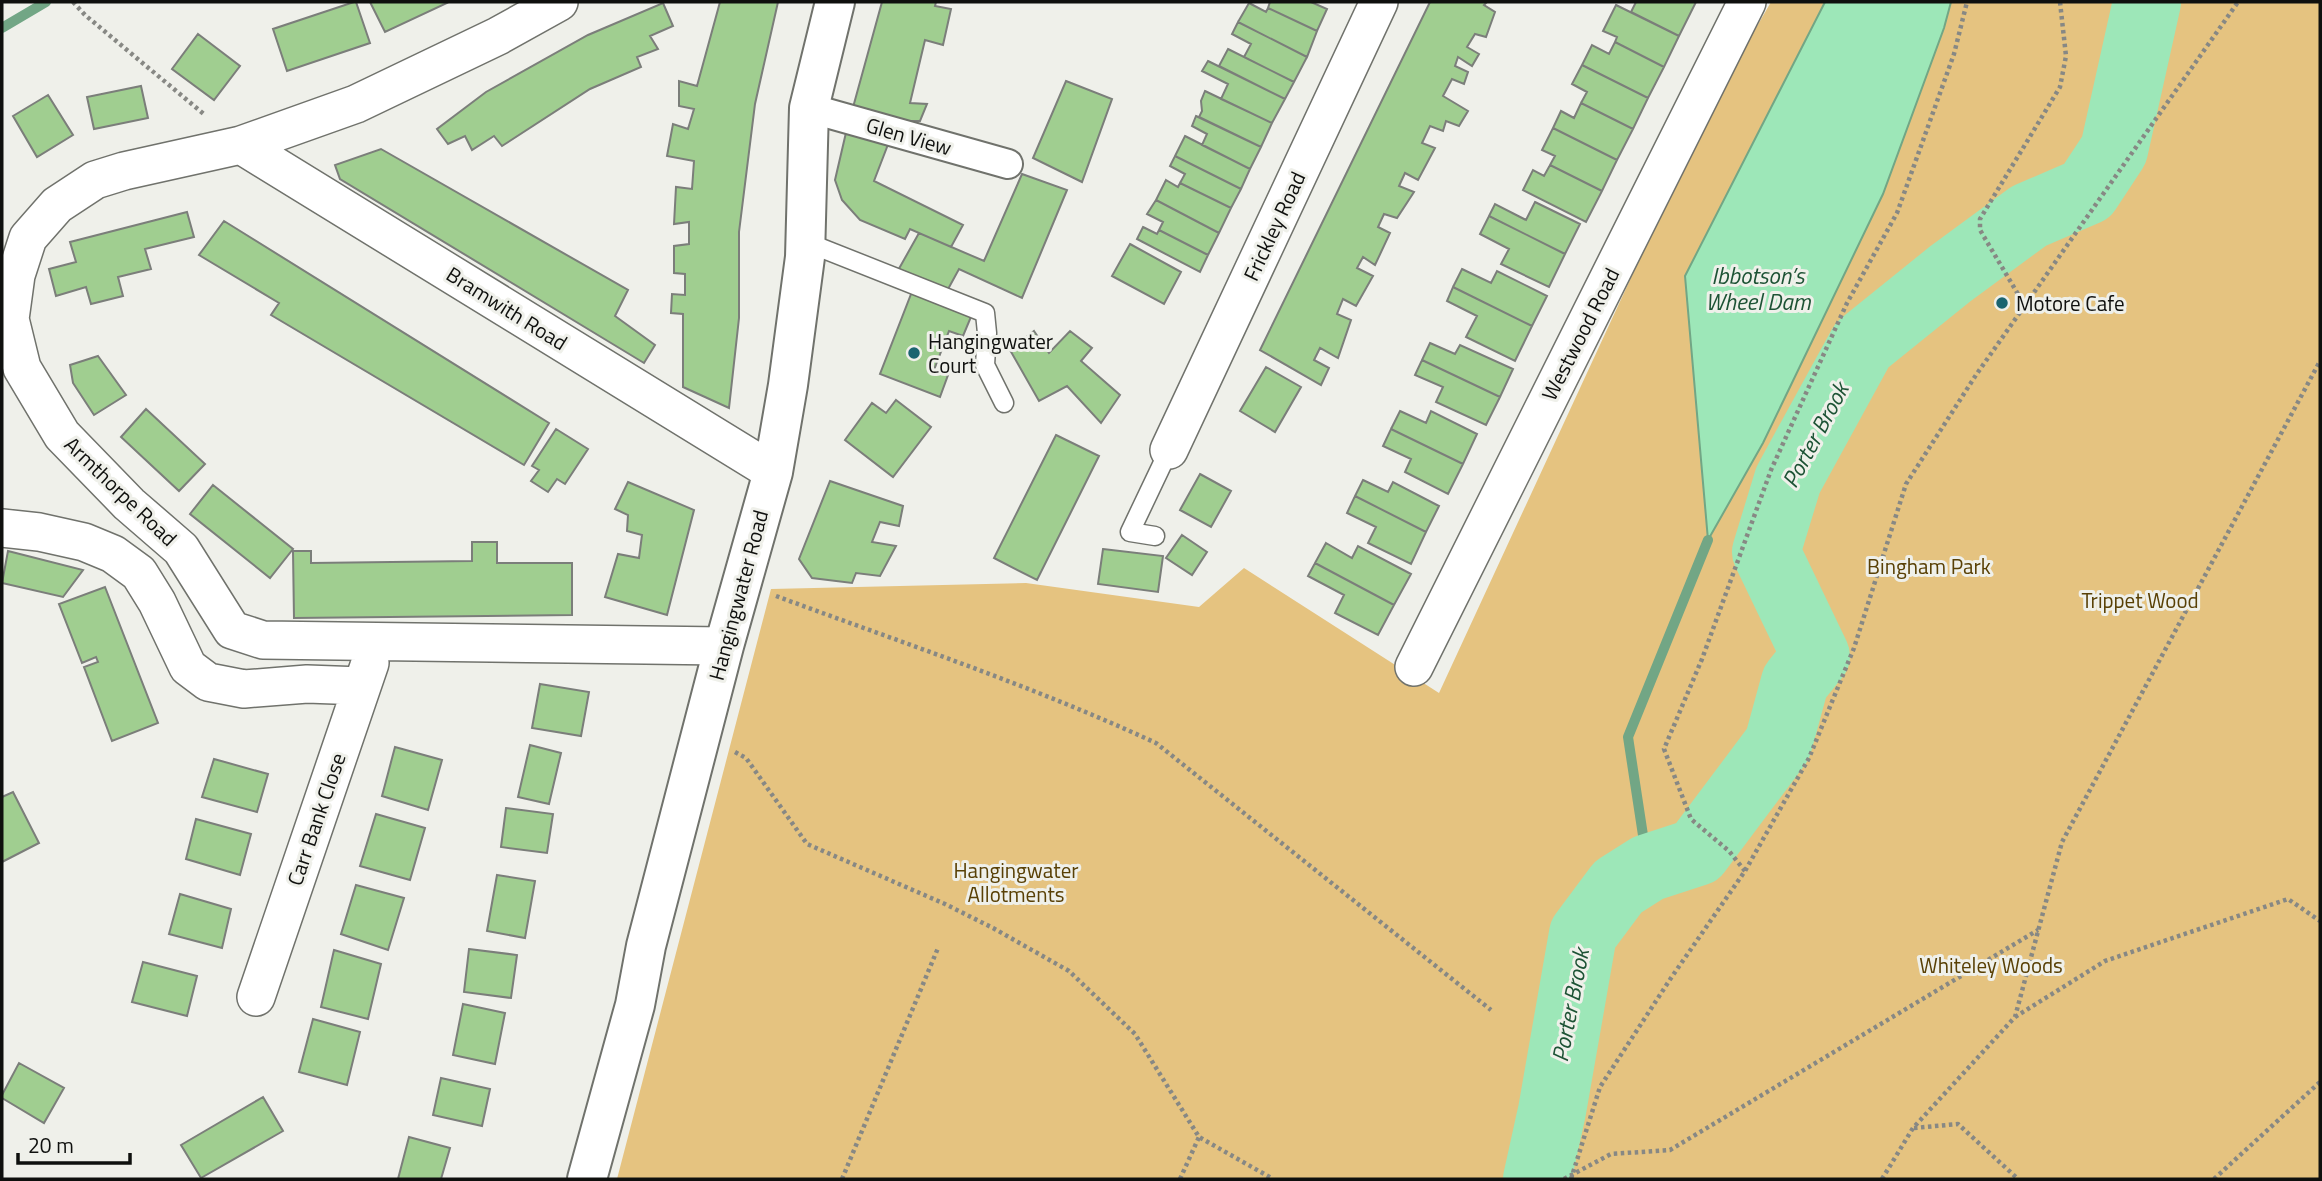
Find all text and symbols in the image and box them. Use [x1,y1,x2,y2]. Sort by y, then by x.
street label: Glen View [862,109,956,163]
street label: Frickley Road [1235,166,1313,286]
street label: Bramwith Road [440,258,574,358]
water label: Ibbotson’s Wheel Dam [1705,258,1812,319]
street label: Westwood Road [1533,262,1627,406]
place label: Motore Cafe [2016,287,2125,319]
marker: Motore Cafe [1994,295,2010,311]
place label: Hangingwater Court [928,325,1053,381]
marker: Hangingwater Court [906,345,922,361]
water label: Porter Brook [1773,374,1859,494]
street label: Armthorpe Road [57,429,185,553]
street label: Hangingwater Road [700,506,776,684]
park label: Bingham Park [1867,550,1991,582]
park label: Trippet Wood [2081,584,2199,616]
street label: Carr Bank Close [278,748,354,890]
park label: Hangingwater Allotments [953,854,1079,910]
water label: Porter Brook [1542,943,1599,1065]
park label: Whiteley Woods [1919,949,2063,981]
scale bar [18,1122,130,1166]
text: 20 m [28,1129,74,1161]

